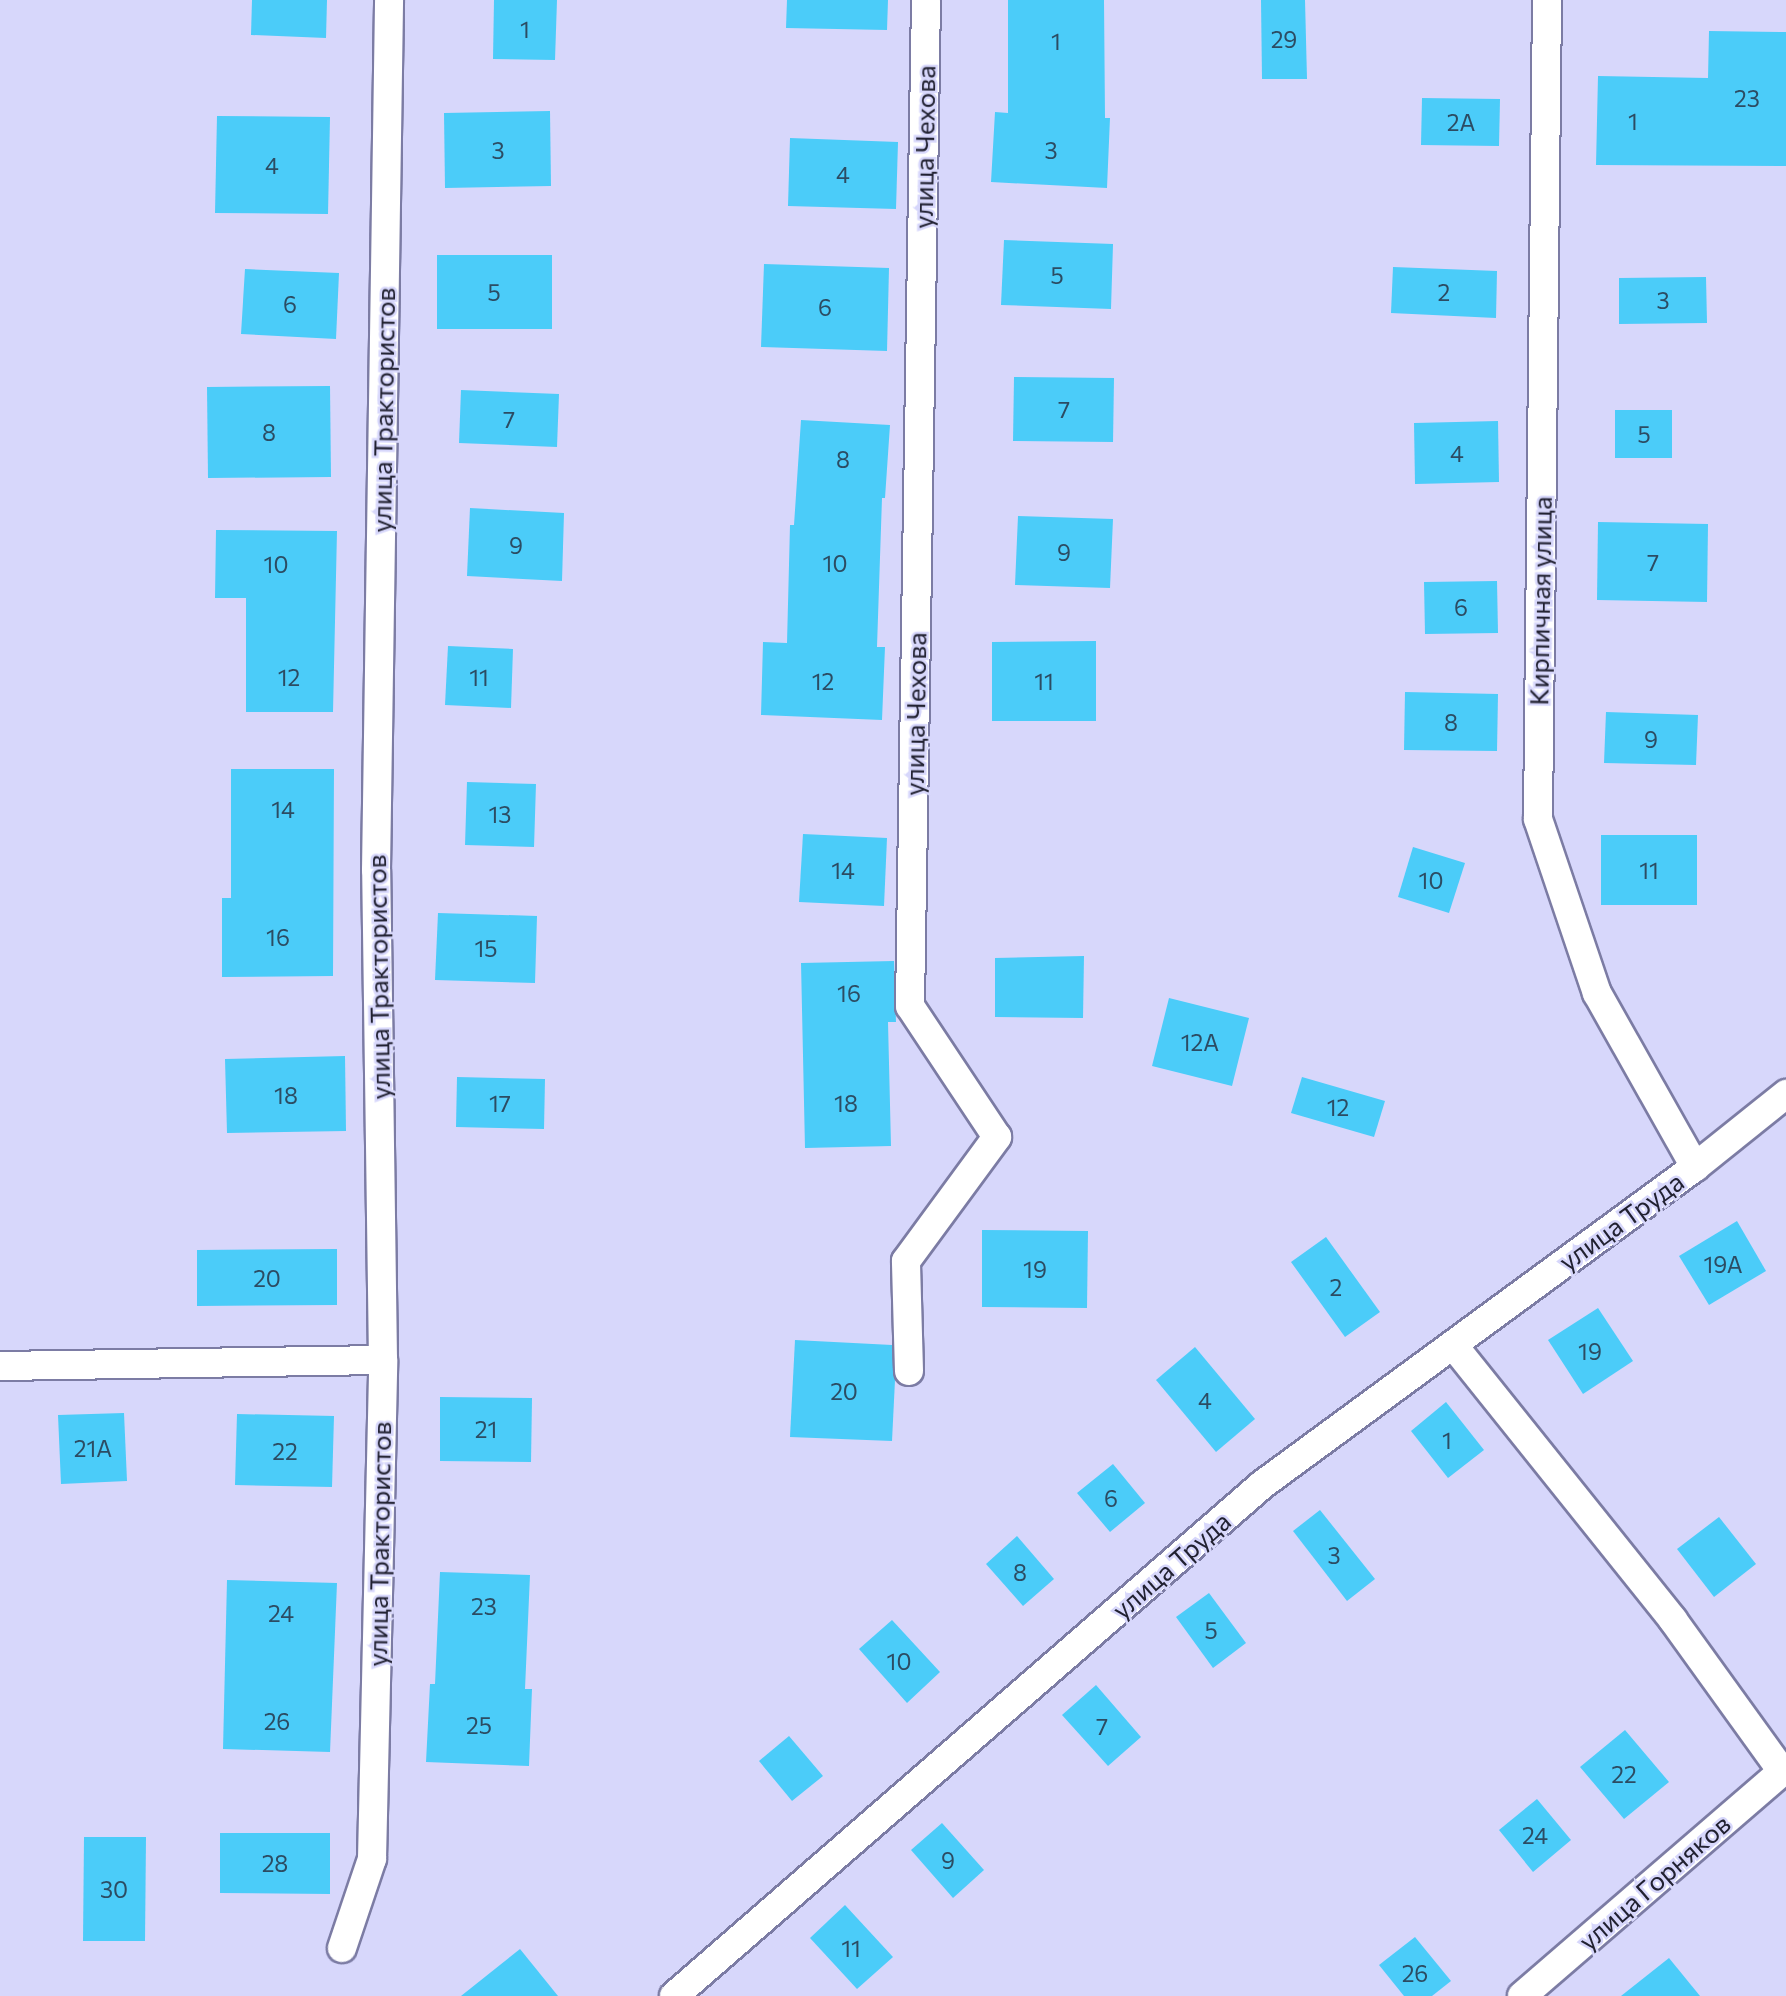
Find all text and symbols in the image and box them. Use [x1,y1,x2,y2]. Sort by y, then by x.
house number: 1 [520,15,530,43]
house number: 29 [1271,25,1297,53]
house number: 1 [1051,27,1061,55]
street label: улица Чехова [907,65,941,229]
house number: 23 [1734,84,1760,112]
house number: 1 [1628,107,1638,135]
house number: 2А [1447,108,1475,136]
house number: 3 [491,136,505,164]
house number: 3 [1044,136,1058,164]
house number: 4 [265,151,279,179]
house number: 4 [836,160,850,188]
house number: 5 [1050,261,1064,289]
house number: 5 [487,278,501,306]
house number: 2 [1438,278,1450,306]
house number: 3 [1656,286,1670,314]
street label: улица Трактористов [365,287,401,533]
house number: 6 [283,290,297,318]
house number: 6 [818,293,832,321]
house number: 7 [1058,395,1070,423]
house number: 7 [503,405,515,433]
house number: 8 [262,418,276,446]
house number: 5 [1637,420,1651,448]
house number: 4 [1450,439,1464,467]
house number: 8 [836,445,850,473]
street label: Кирпичная улица [1523,496,1557,706]
house number: 9 [509,531,523,559]
house number: 9 [1057,538,1071,566]
house number: 7 [1647,548,1659,576]
house number: 10 [823,549,847,577]
house number: 10 [264,550,288,578]
house number: 6 [1454,593,1468,621]
street label: улица Чехова [898,632,932,796]
house number: 12 [278,663,300,691]
house number: 11 [469,663,489,691]
house number: 12 [812,667,834,695]
house number: 11 [1034,667,1054,695]
house number: 8 [1444,708,1458,736]
house number: 9 [1644,725,1658,753]
house number: 14 [271,795,295,823]
house number: 13 [489,800,511,828]
street label: улица Трактористов [360,854,396,1100]
house number: 14 [831,856,855,884]
house number: 11 [1639,856,1659,884]
house number: 10 [1419,866,1443,894]
house number: 16 [266,923,290,951]
house number: 15 [474,934,498,962]
house number: 16 [837,979,861,1007]
house number: 12А [1181,1028,1219,1056]
house number: 18 [274,1081,298,1109]
house number: 17 [489,1089,511,1117]
house number: 18 [834,1089,858,1117]
house number: 12 [1327,1093,1349,1121]
street label: улица Труда [1552,1165,1690,1277]
house number: 19А [1703,1250,1743,1278]
house number: 19 [1023,1255,1047,1283]
house number: 20 [253,1264,281,1292]
house number: 2 [1330,1273,1342,1301]
house number: 19 [1578,1337,1602,1365]
house number: 20 [830,1377,858,1405]
house number: 4 [1198,1386,1212,1414]
house number: 21 [475,1415,497,1443]
street label: улица Трактористов [361,1421,397,1667]
house number: 1 [1442,1426,1452,1454]
house number: 21А [74,1434,112,1462]
house number: 22 [272,1437,298,1465]
house number: 6 [1104,1484,1118,1512]
street label: улица Труда [1105,1505,1237,1625]
house number: 3 [1327,1541,1341,1569]
house number: 8 [1013,1558,1027,1586]
house number: 23 [471,1592,497,1620]
house number: 24 [268,1599,294,1627]
house number: 5 [1204,1616,1218,1644]
house number: 10 [887,1647,911,1675]
house number: 26 [264,1707,290,1735]
house number: 25 [466,1711,492,1739]
house number: 7 [1096,1712,1108,1740]
house number: 22 [1611,1760,1637,1788]
street label: улица Горняков [1572,1808,1736,1956]
house number: 24 [1522,1821,1548,1849]
house number: 9 [941,1846,955,1874]
house number: 28 [262,1849,288,1877]
house number: 30 [100,1875,128,1903]
house number: 11 [841,1934,861,1962]
house number: 26 [1402,1959,1428,1987]

